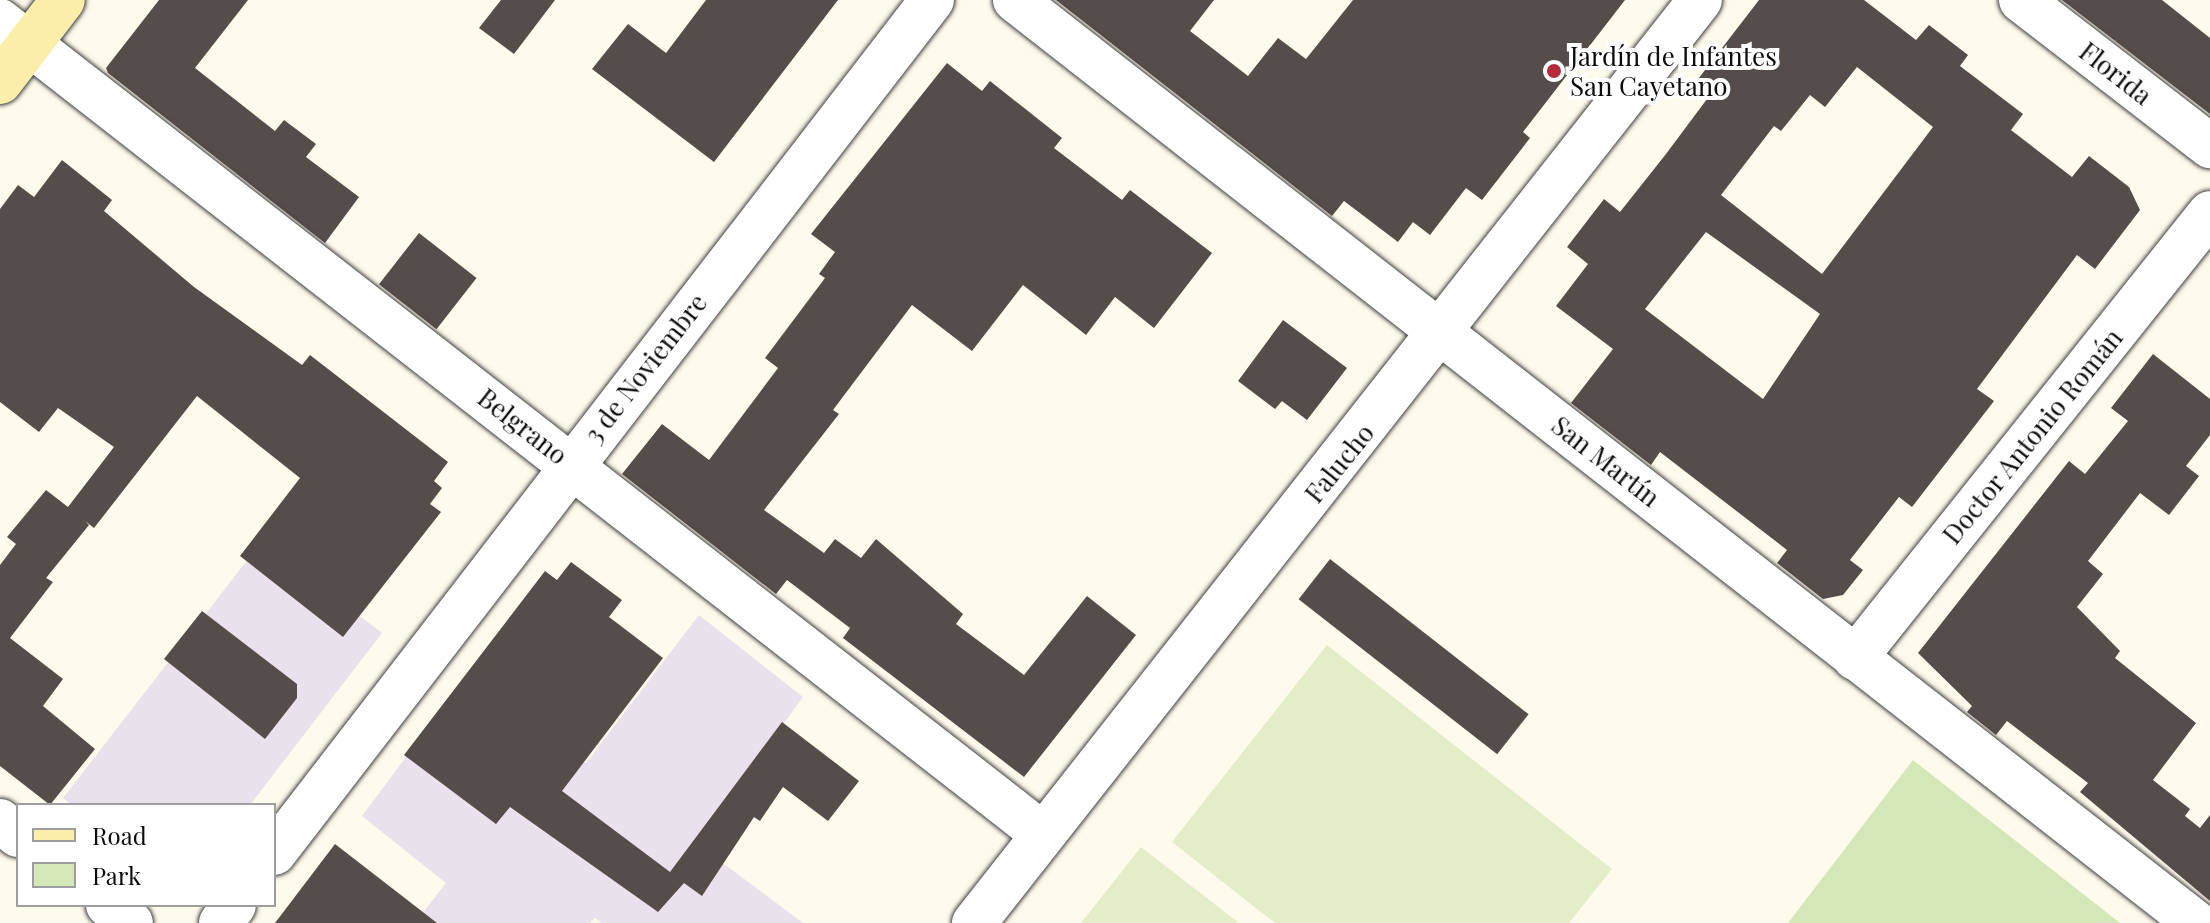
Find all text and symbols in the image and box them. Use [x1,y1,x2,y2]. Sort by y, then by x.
street label: Florida [2074,35,2158,111]
place label: Jardín de Infantes San Cayetano [1570,40,1777,102]
marker: Jardín de Infantes San Cayetano [1545,62,1563,80]
street label: 3 de Noviembre [577,287,713,449]
street label: Doctor Antonio Román [1935,322,2129,550]
street label: Belgrano [472,381,574,471]
street label: San Martín [1546,409,1666,513]
street label: Falucho [1298,417,1380,509]
legend [16,803,276,907]
text: Road [92,819,147,851]
text: Park [92,859,141,891]

